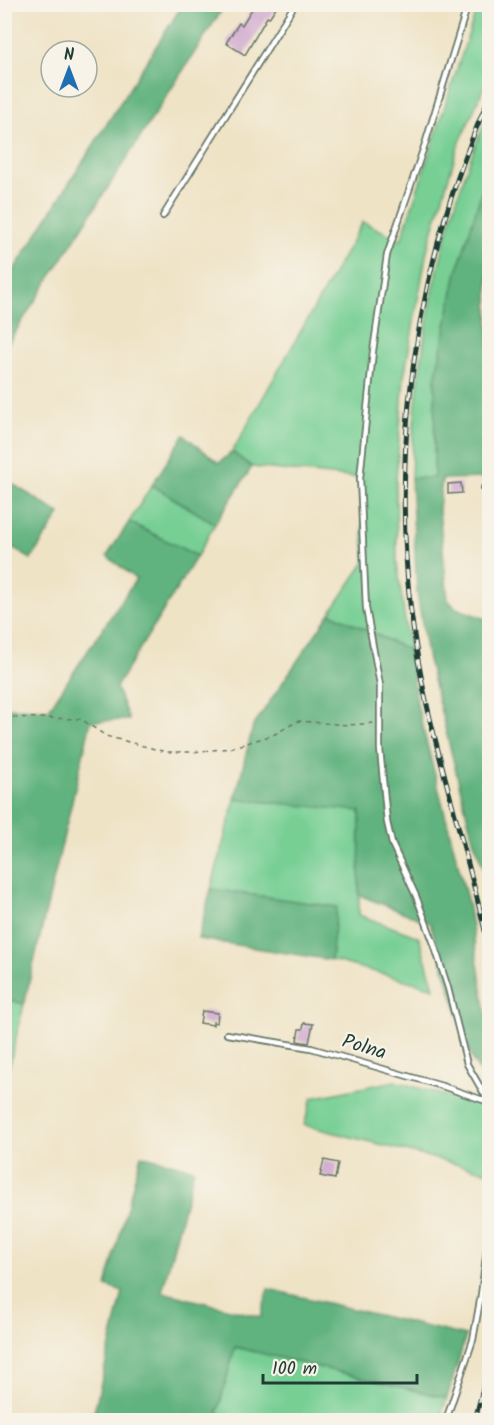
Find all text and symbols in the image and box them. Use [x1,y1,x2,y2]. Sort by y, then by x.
north arrow [39,39,99,99]
text: N [64,43,74,68]
street label: Polna [338,1026,390,1070]
scale bar [263,1347,418,1385]
text: 100 m [272,1355,317,1384]

